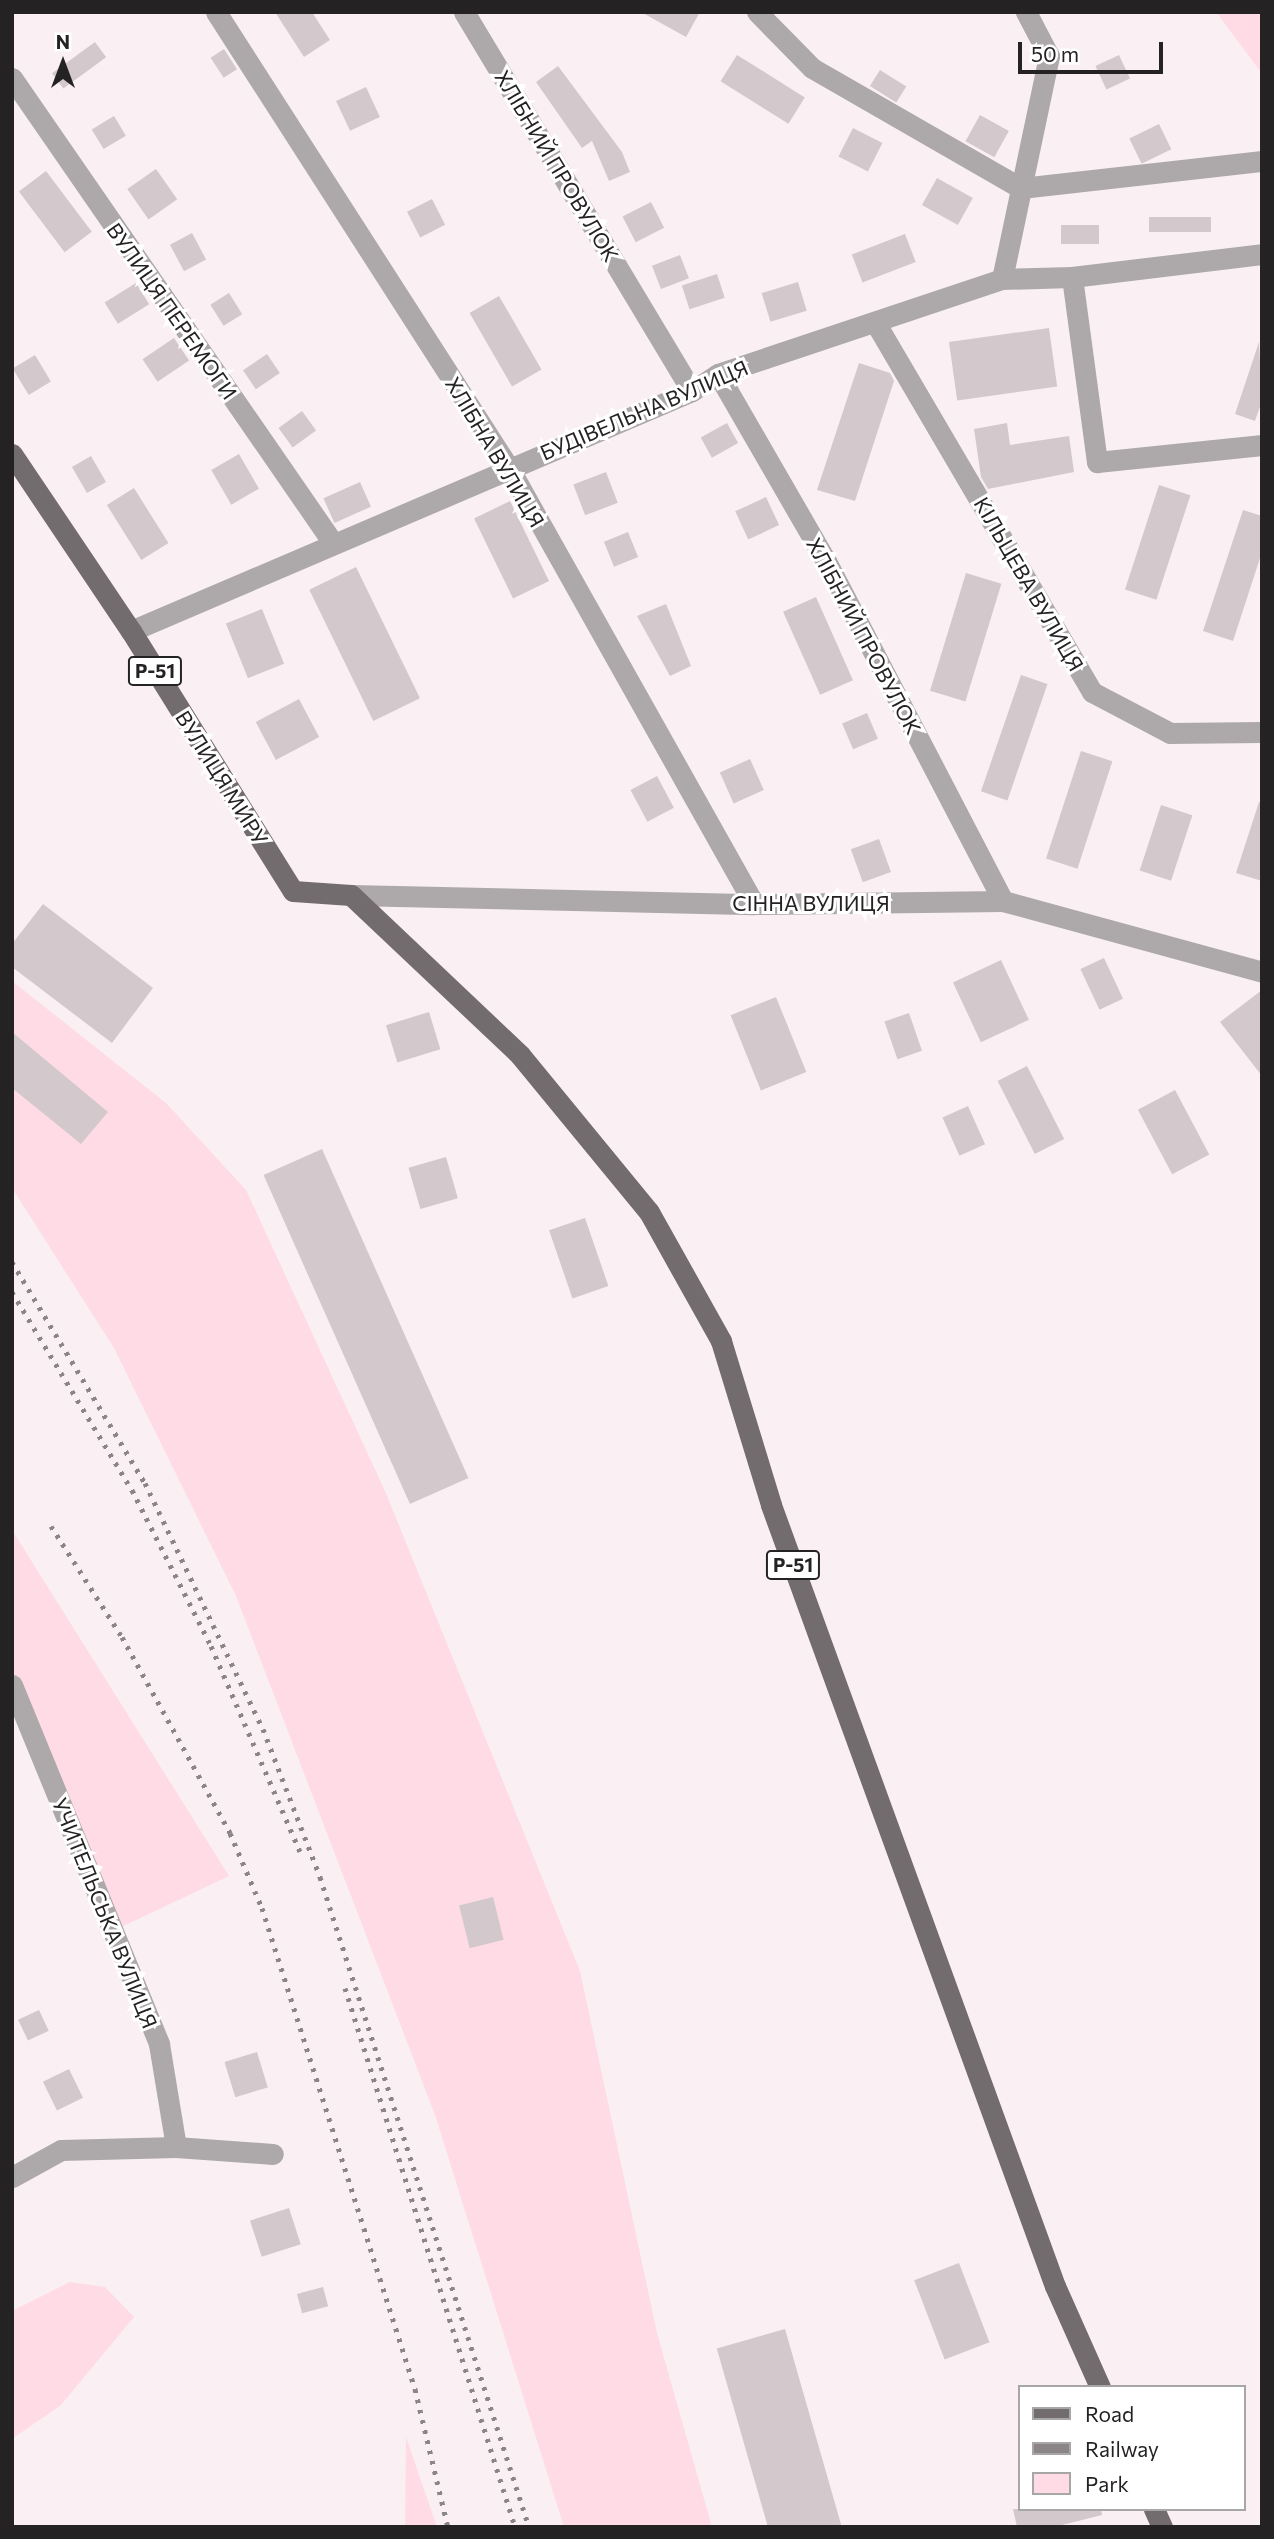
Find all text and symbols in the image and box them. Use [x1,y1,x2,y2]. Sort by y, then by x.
north arrow [28,28,98,98]
scale bar [1022,28,1167,72]
text: N [56,30,70,53]
text: 50 m [1031,41,1079,66]
street label: ХЛІБНИЙ ПРОВУЛОК [490,66,624,266]
street label: ВУЛИЦЯ ПЕРЕМОГИ [102,218,242,404]
street label: БУДІВЕЛЬНА ВУЛИЦЯ [536,355,752,465]
street label: ХЛІБНА ВУЛИЦЯ [440,372,550,532]
street label: КІЛЬЦЕВА ВУЛИЦЯ [969,493,1089,675]
street label: ХЛІБНИЙ ПРОВУЛОК [801,533,927,739]
road number: Р-51 [127,656,183,686]
street label: ВУЛИЦЯ МИРУ [170,706,274,850]
street label: СІННА ВУЛИЦЯ [732,890,890,916]
road number: Р-51 [765,1550,821,1581]
street label: УЧИТЕЛЬСЬКА ВУЛИЦЯ [47,1794,163,2032]
legend [1018,2385,1246,2511]
text: Road [1085,2401,1134,2426]
text: Railway [1085,2436,1159,2461]
text: Park [1085,2471,1129,2496]

